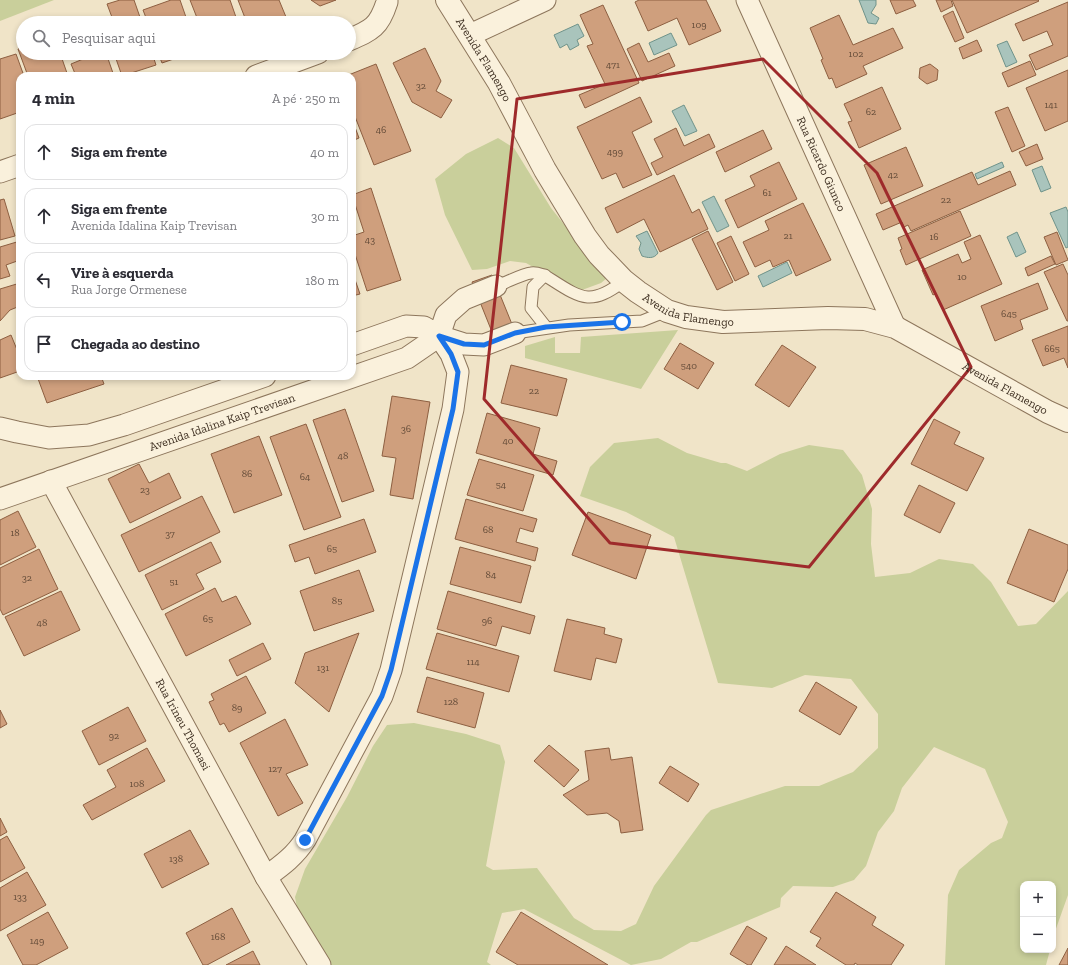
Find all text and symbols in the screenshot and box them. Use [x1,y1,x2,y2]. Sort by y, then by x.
street label: Avenida Flamengo [453,15,514,104]
search box [16,16,356,60]
house number: 109 [692,19,706,31]
icon: search [30,27,52,49]
text: Pesquisar aqui [62,29,156,47]
house number: 102 [849,48,863,60]
house number: 471 [606,59,620,71]
house number: 32 [416,80,426,92]
text: 4 min [32,88,75,108]
text: A pé · 250 m [272,91,340,106]
house number: 141 [1044,99,1058,111]
house number: 62 [866,106,876,118]
street label: Rua Ricardo Giunco [794,114,849,213]
house number: 46 [376,124,386,136]
icon: ahead [33,141,55,163]
text: Siga em frente [71,143,167,161]
text: 40 m [310,145,339,160]
house number: 499 [607,146,623,158]
house number: 42 [888,169,898,181]
house number: 61 [762,187,772,199]
house number: 22 [941,194,951,206]
text: Siga em frente [71,200,167,218]
icon: ahead [33,205,55,227]
text: 30 m [311,209,339,224]
text: Avenida Idalina Kaip Trevisan [71,218,237,233]
house number: 21 [784,230,793,242]
house number: 16 [929,231,939,243]
house number: 43 [365,234,375,246]
text: Vire à esquerda [71,264,174,282]
icon: left [33,269,55,291]
house number: 10 [957,271,967,283]
text: 180 m [305,273,339,288]
text: Rua Jorge Ormenese [71,282,187,297]
street label: Avenida Flamengo [640,290,734,329]
house number: 645 [1001,308,1017,320]
route start [613,313,631,331]
icon: arrive [33,333,55,355]
text: Chegada ao destino [71,335,200,353]
house number: 665 [1044,343,1060,355]
street label: Avenida Flamengo [960,359,1050,417]
house number: 540 [681,360,697,372]
house number: 22 [529,385,539,397]
street label: Avenida Idalina Kaip Trevisan [147,390,297,454]
house number: 36 [401,423,411,435]
house number: 40 [502,435,514,447]
house number: 48 [338,450,348,462]
house number: 86 [242,468,252,480]
house number: 64 [300,471,311,483]
house number: 54 [496,479,507,491]
house number: 23 [140,484,150,496]
house number: 68 [483,524,493,536]
house number: 18 [10,527,20,539]
house number: 37 [165,528,175,540]
house number: 65 [327,543,337,555]
house number: 84 [486,569,497,581]
house number: 32 [22,572,32,584]
house number: 51 [170,576,179,588]
house number: 85 [332,595,342,607]
house number: 65 [203,613,213,625]
house number: 96 [482,615,492,627]
house number: 48 [37,617,47,629]
house number: 114 [466,656,480,668]
house number: 131 [317,662,329,674]
street label: Rua Irineu Thomasi [153,676,214,773]
house number: 128 [444,696,458,708]
house number: 89 [232,702,242,714]
house number: 92 [109,730,119,742]
house number: 127 [268,763,282,775]
house number: 108 [130,778,145,790]
route end [296,831,314,849]
house number: 138 [169,853,183,865]
map controls [1020,881,1056,953]
button: + [1020,881,1056,917]
house number: 133 [13,891,27,903]
button: − [1020,917,1056,953]
house number: 168 [211,931,225,943]
house number: 149 [30,935,44,947]

